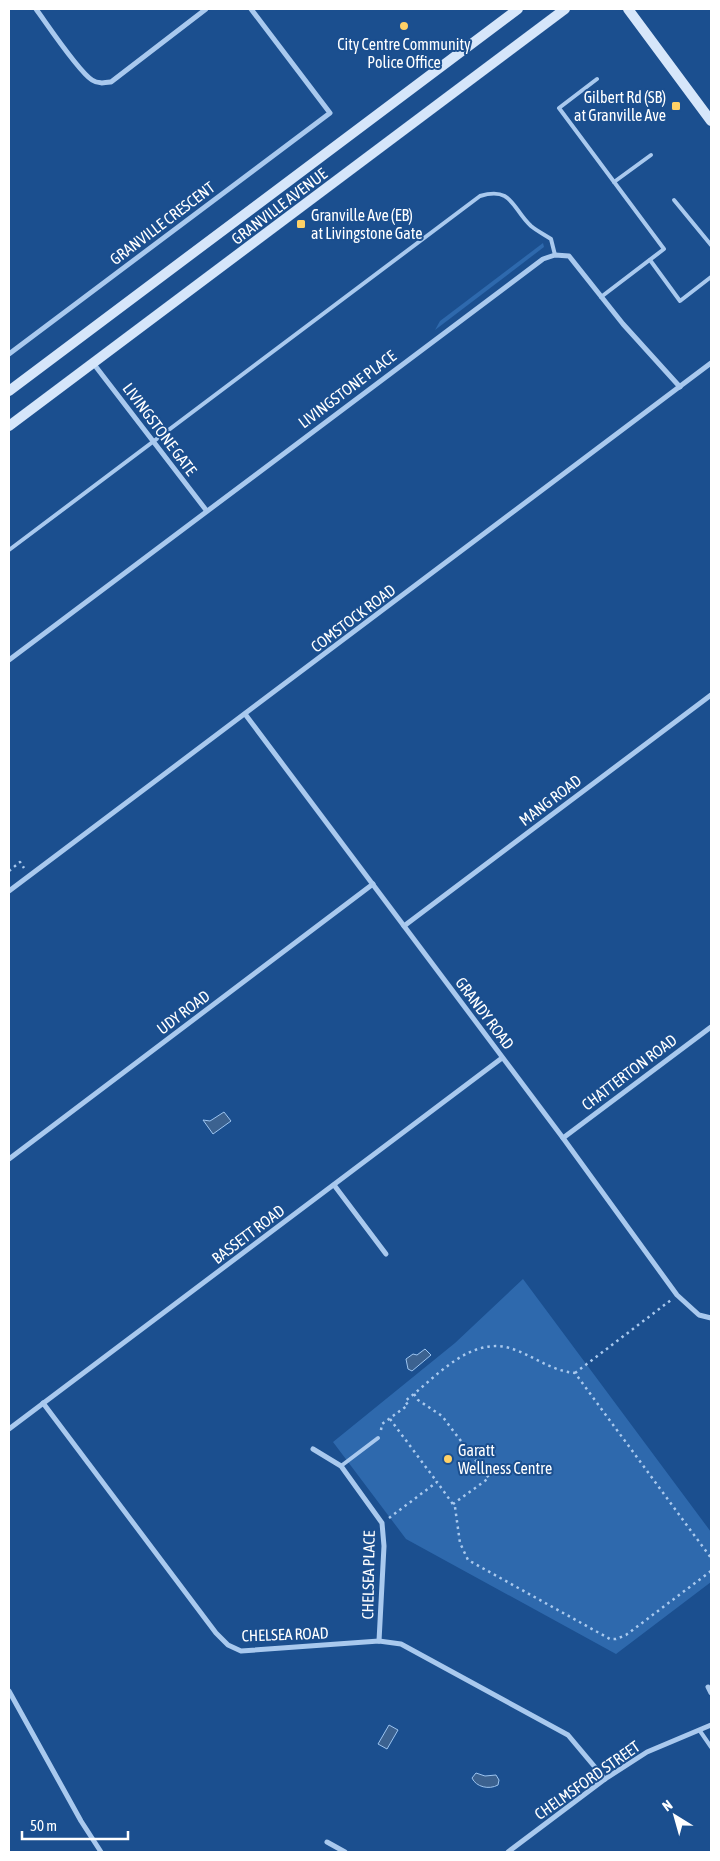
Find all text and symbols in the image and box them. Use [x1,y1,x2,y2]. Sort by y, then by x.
marker: City Centre Community Police Office [398,20,410,32]
place label: City Centre Community Police Office [337,35,471,71]
place label: Gilbert Rd (SB) at Granville Ave [574,88,666,124]
marker: Gilbert Rd (SB) at Granville Ave [670,100,682,112]
street label: GRANVILLE AVENUE [228,164,330,248]
street label: GRANVILLE CRESCENT [106,178,218,268]
place label: Granville Ave (EB) at Livingstone Gate [311,206,423,243]
marker: Granville Ave (EB) at Livingstone Gate [295,218,307,230]
street label: LIVINGSTONE PLACE [295,346,399,431]
street label: LIVINGSTONE GATE [119,379,201,479]
street label: COMSTOCK ROAD [307,580,399,656]
street label: MANG ROAD [516,771,584,829]
street label: GRANDY ROAD [452,973,518,1053]
street label: UDY ROAD [153,986,213,1038]
street label: CHATTERTON ROAD [578,1030,680,1114]
street label: BASSETT ROAD [208,1201,288,1267]
place label: Garatt Wellness Centre [458,1441,552,1477]
marker: Garatt Wellness Centre [442,1453,454,1465]
street label: CHELSEA PLACE [358,1530,378,1620]
street label: CHELSEA ROAD [241,1623,329,1645]
street label: CHELMSFORD STREET [531,1737,643,1823]
north arrow [650,1791,700,1841]
text: N [659,1797,675,1814]
scale bar [22,1808,129,1840]
text: 50 m [30,1817,57,1834]

